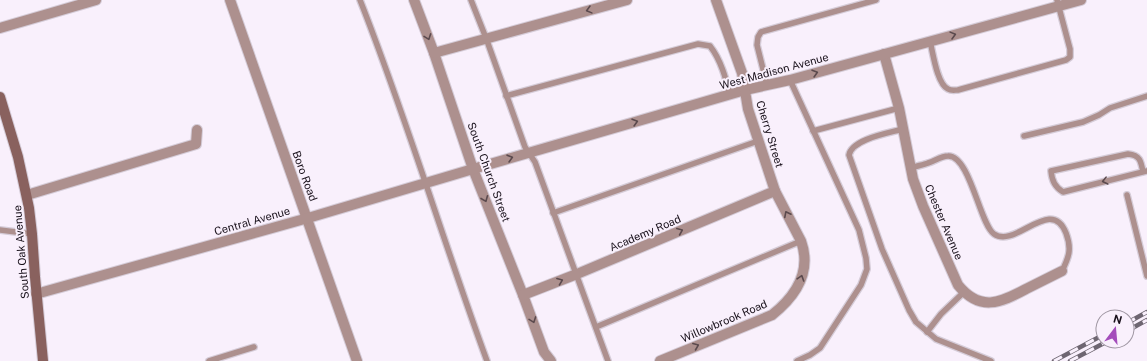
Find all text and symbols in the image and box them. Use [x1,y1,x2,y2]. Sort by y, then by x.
one-way arrow [586,5,593,14]
one-way arrow [950,31,957,40]
one-way arrow [423,33,432,40]
street label: West Madison Avenue [718,51,830,91]
one-way arrow [811,69,818,78]
street label: Cherry Street [754,99,786,169]
one-way arrow [631,118,638,127]
street label: South Church Street [465,121,513,223]
street label: Boro Road [290,149,320,203]
one-way arrow [506,154,513,163]
one-way arrow [1102,176,1109,185]
street label: Chester Avenue [923,183,965,261]
one-way arrow [480,195,488,202]
street label: Central Avenue [213,204,291,238]
street label: South Oak Avenue [11,205,31,299]
one-way arrow [784,211,792,218]
street label: Academy Road [608,213,682,253]
one-way arrow [675,228,683,236]
one-way arrow [796,275,805,282]
one-way arrow [556,277,563,285]
street label: Willowbrook Road [679,297,769,345]
north arrow [1095,309,1135,349]
text: N [1112,312,1124,326]
one-way arrow [528,316,536,323]
one-way arrow [692,343,699,351]

